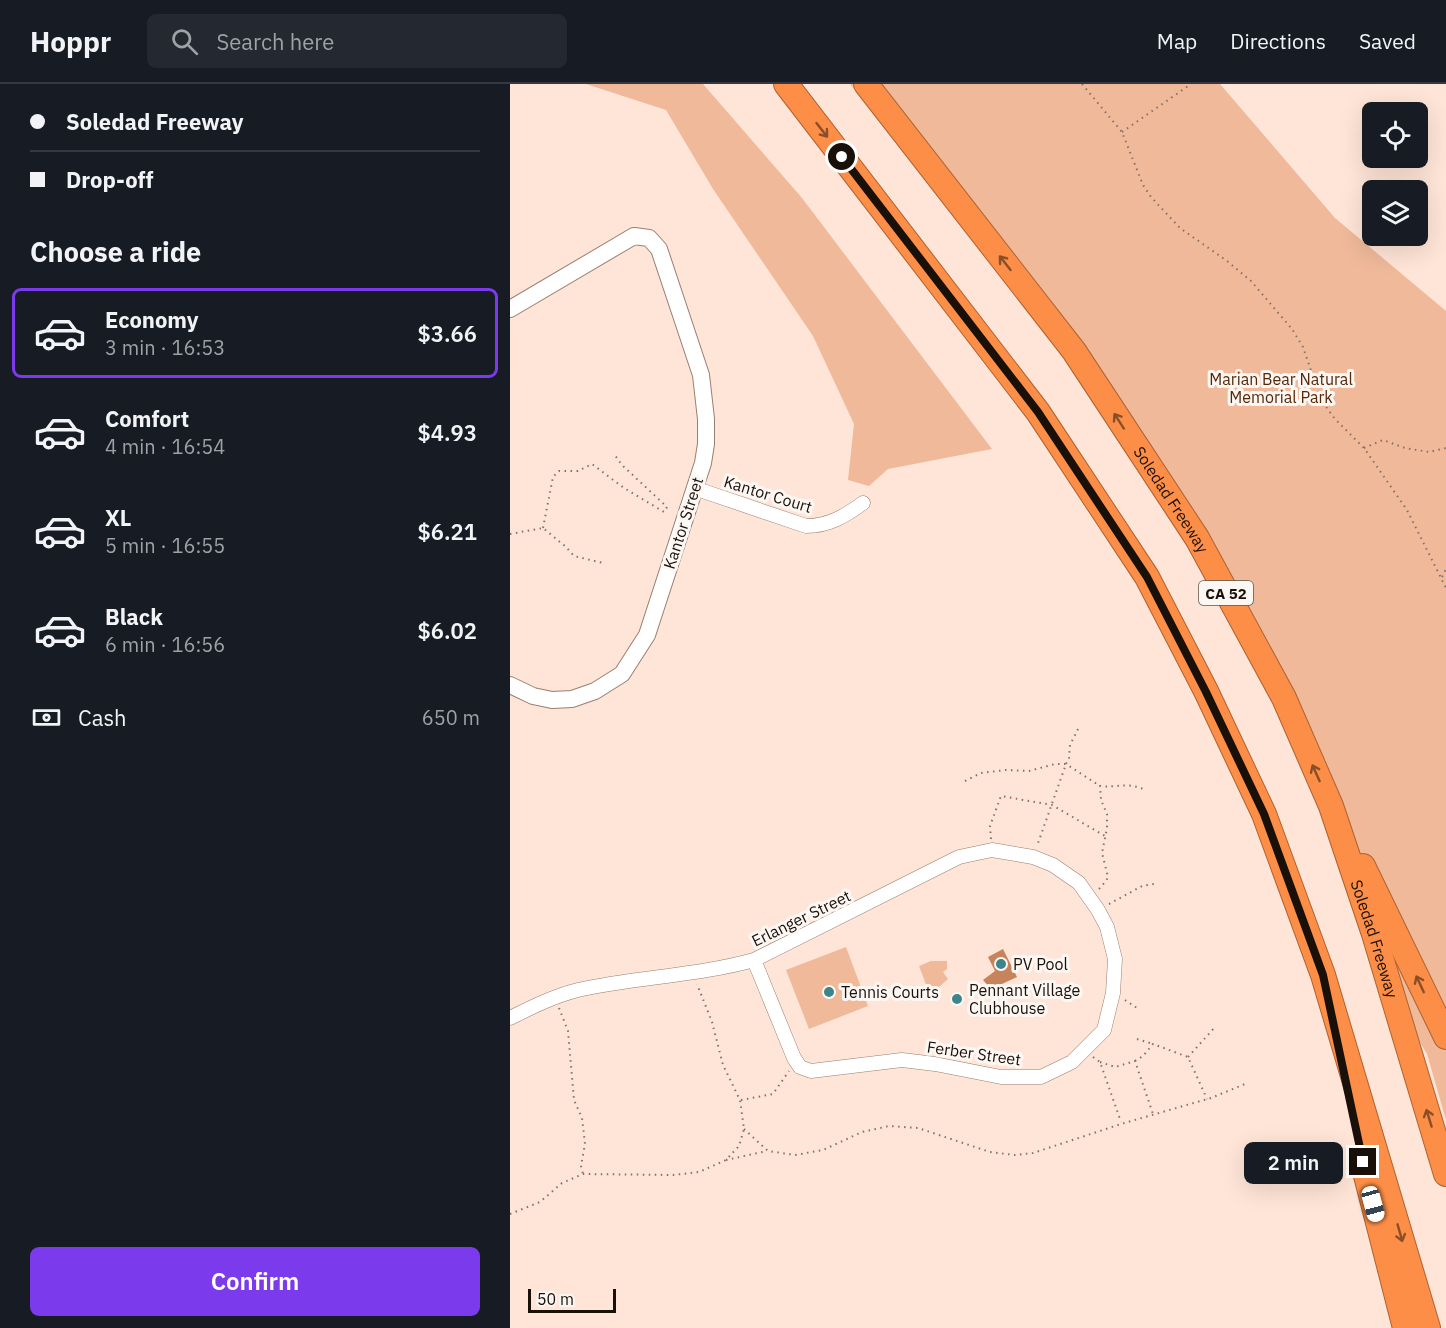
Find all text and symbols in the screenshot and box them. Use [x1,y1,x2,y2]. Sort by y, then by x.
search box [147,14,567,68]
text: Hoppr [30,23,111,60]
icon: search [168,25,201,58]
text: Search here [216,27,334,56]
text: Map [1157,27,1197,55]
text: Directions [1230,27,1326,55]
text: Saved [1359,27,1416,55]
map controls [1362,102,1428,246]
button: locate [1362,102,1428,168]
text: Soledad Freeway [66,107,244,136]
one-way arrow [815,122,828,138]
route start [828,143,855,170]
text: Drop-off [66,165,153,194]
button: layers [1362,180,1428,246]
text: Choose a ride [30,234,201,269]
one-way arrow [999,255,1011,271]
text: Economy [105,305,199,334]
icon: car [33,306,87,360]
text: $3.66 [418,319,477,348]
text: 3 min · 16:53 [105,334,225,361]
park label: Marian Bear Natural Memorial Park [1209,369,1353,407]
text: Comfort [105,404,189,433]
icon: car [33,405,87,459]
one-way arrow [1113,413,1125,429]
text: $4.93 [418,418,477,447]
text: 4 min · 16:54 [105,433,225,460]
street label: Soledad Freeway [1129,443,1213,556]
street label: Kantor Court [721,471,815,517]
street label: Kantor Street [659,474,707,572]
text: XL [105,503,131,532]
icon: car [33,504,87,558]
text: $6.21 [418,517,477,546]
text: 5 min · 16:55 [105,532,225,559]
road number: CA 52 [1199,581,1253,605]
text: Black [105,602,163,631]
icon: car [33,603,87,657]
text: $6.02 [418,616,477,645]
text: 6 min · 16:56 [105,631,225,658]
icon: cash [30,701,63,734]
text: Cash [78,703,127,732]
text: 650 m [422,704,480,731]
one-way arrow [1310,765,1322,783]
street label: Soledad Freeway [1346,877,1403,1000]
street label: Erlanger Street [748,885,854,951]
place label: PV Pool [1013,954,1068,974]
marker: PV Pool [994,957,1008,971]
one-way arrow [1414,976,1426,994]
place label: Pennant Village Clubhouse [969,980,1081,1018]
place label: Tennis Courts [841,982,939,1002]
marker: Tennis Courts [822,985,836,999]
marker: Pennant Village Clubhouse [950,992,964,1006]
street label: Ferber Street [926,1036,1022,1070]
one-way arrow [1423,1109,1434,1128]
callout: 2 min [1243,1141,1342,1183]
route end [1349,1148,1376,1175]
text: 2 min [1268,1149,1319,1176]
car [1360,1184,1386,1224]
one-way arrow [1395,1223,1406,1242]
button: Confirm [30,1247,480,1316]
scale bar [528,1286,616,1314]
text: 50 m [537,1289,574,1309]

